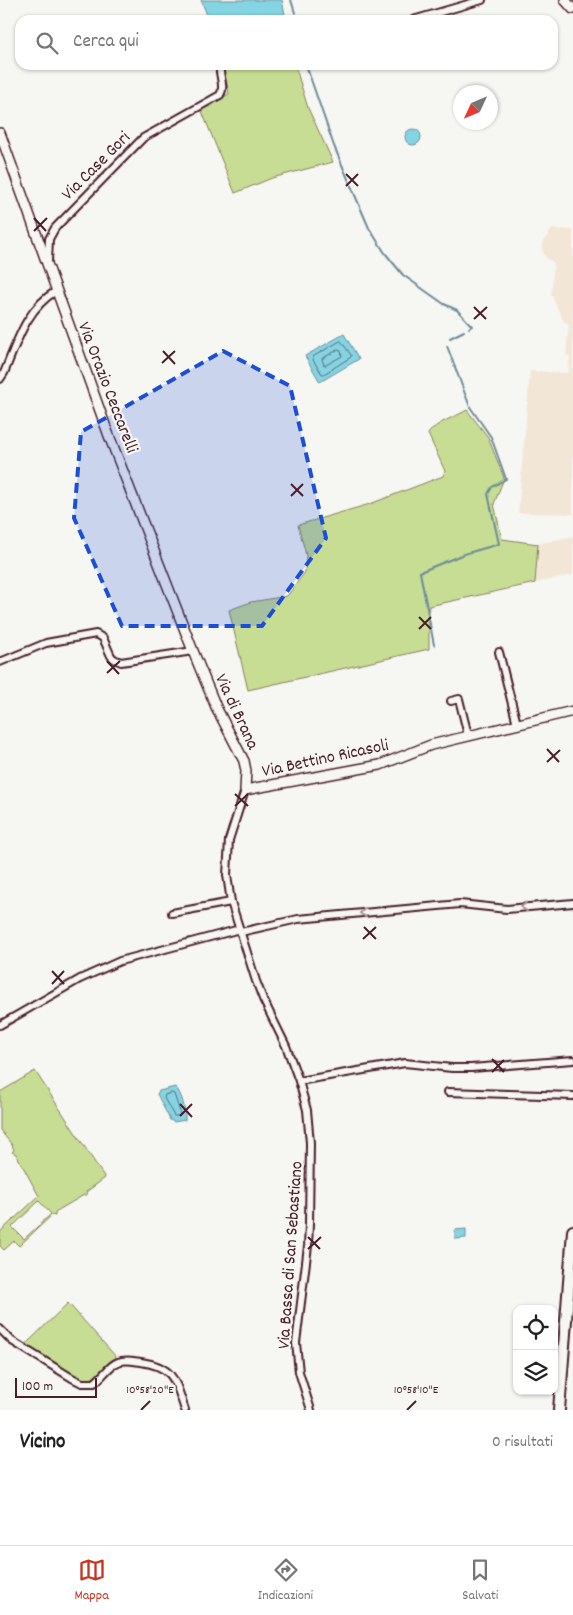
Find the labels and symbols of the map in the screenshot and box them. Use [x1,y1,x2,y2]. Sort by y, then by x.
north arrow [453,85,498,130]
street label: Via Case Gori [57,127,137,207]
street label: Via Orazio Ceccarelli [70,319,143,457]
street label: Via di Brana [207,670,264,754]
street label: Via Bettino Ricasoli [260,734,391,785]
one-way arrow [520,902,528,913]
one-way arrow [358,907,366,918]
street label: Via Bassa di San Sebastiano [272,1160,311,1350]
scale bar [15,1375,98,1398]
text: 10°58'20"E [126,1382,174,1399]
text: 10°58'10"E [394,1382,439,1399]

